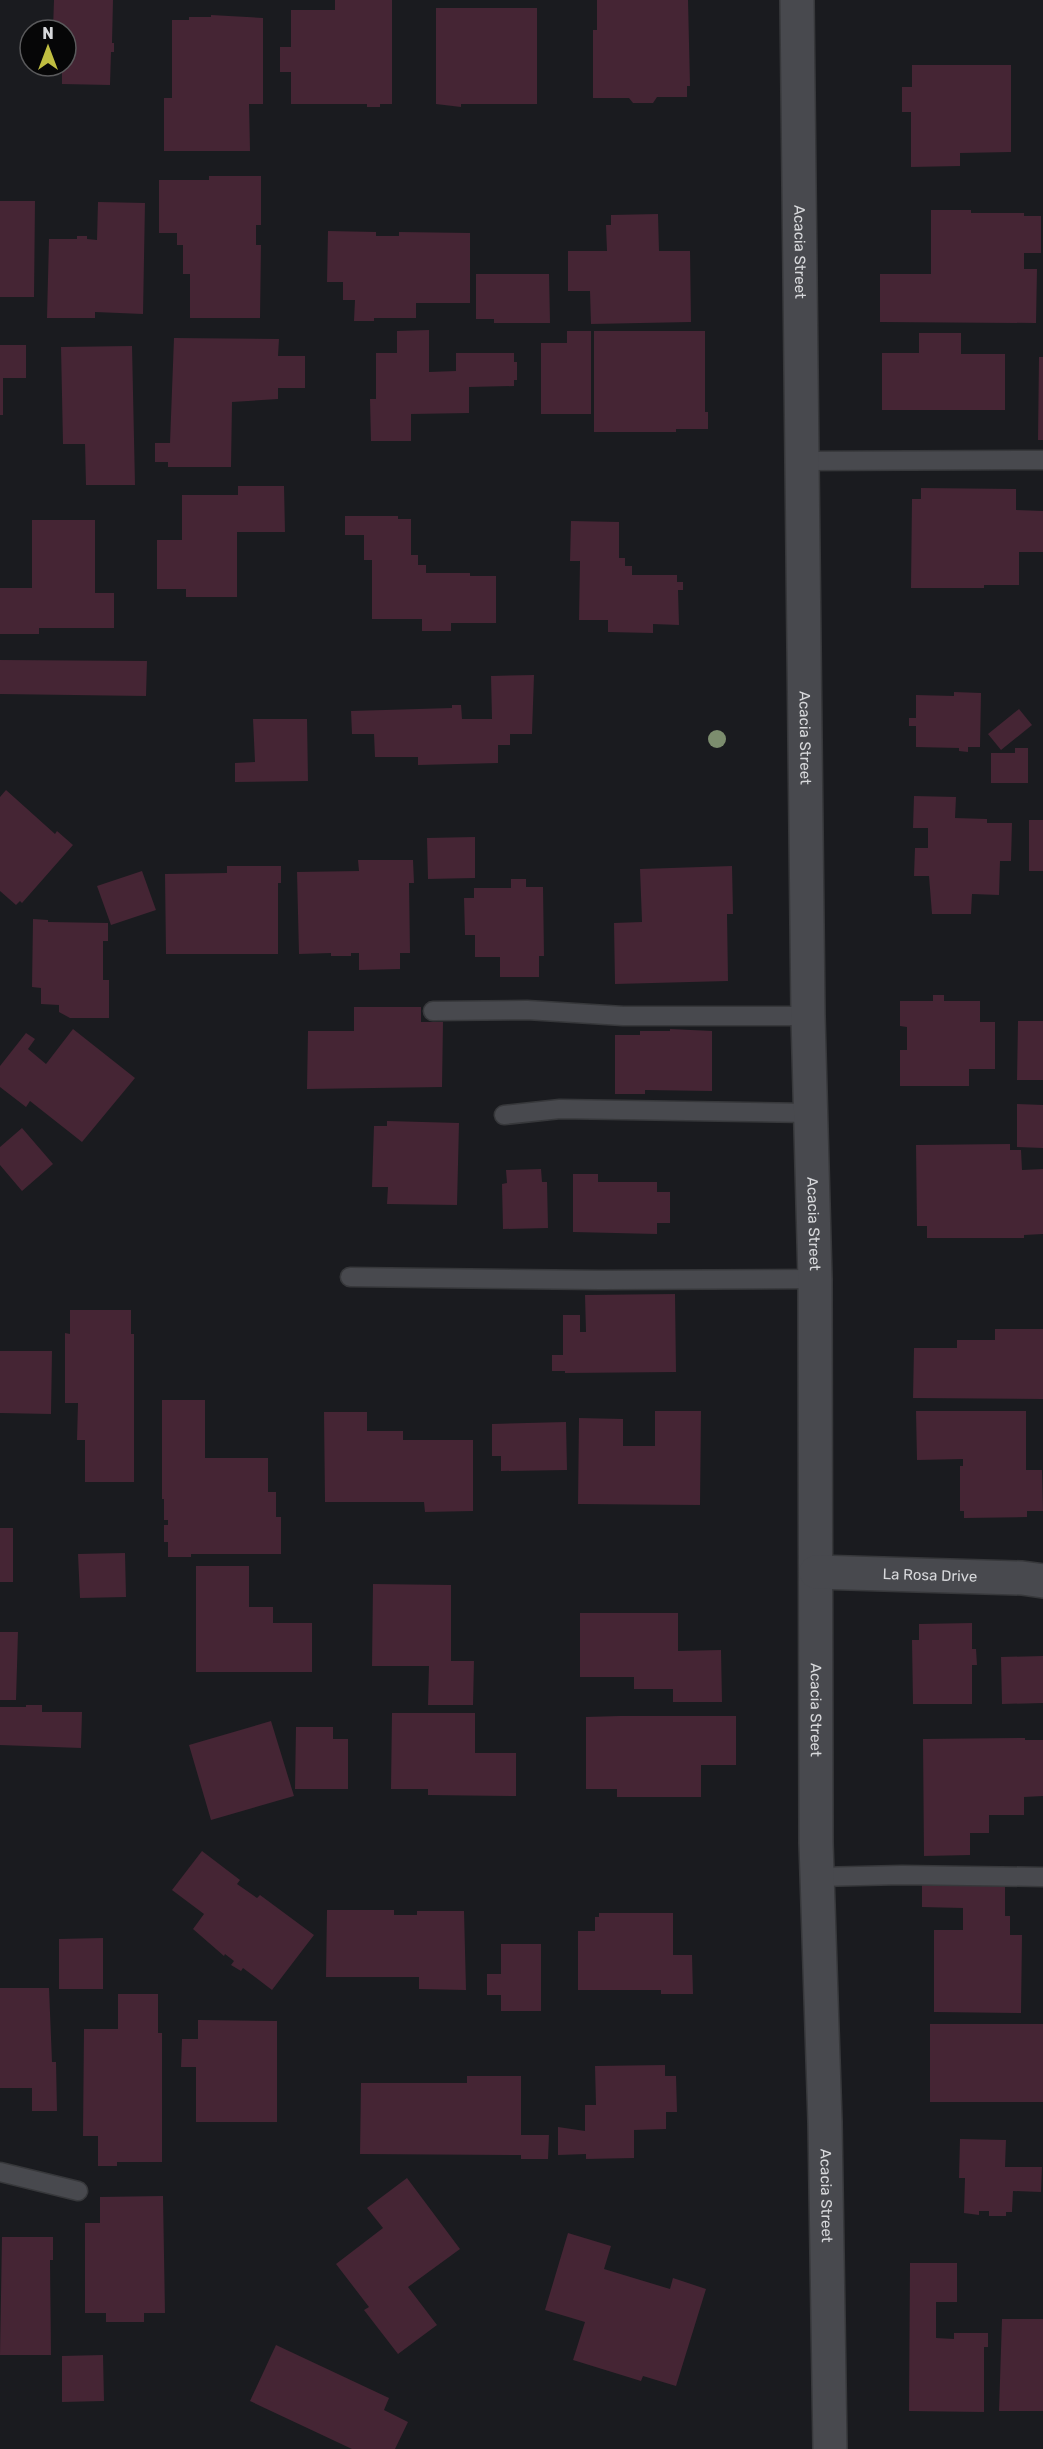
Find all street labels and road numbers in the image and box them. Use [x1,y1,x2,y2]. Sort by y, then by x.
street label: Acacia Street [790,205,809,299]
street label: Acacia Street [795,691,814,785]
street label: Acacia Street [803,1177,824,1271]
street label: La Rosa Drive [882,1565,977,1586]
street label: Acacia Street [807,1663,825,1757]
street label: Acacia Street [816,2149,836,2243]

